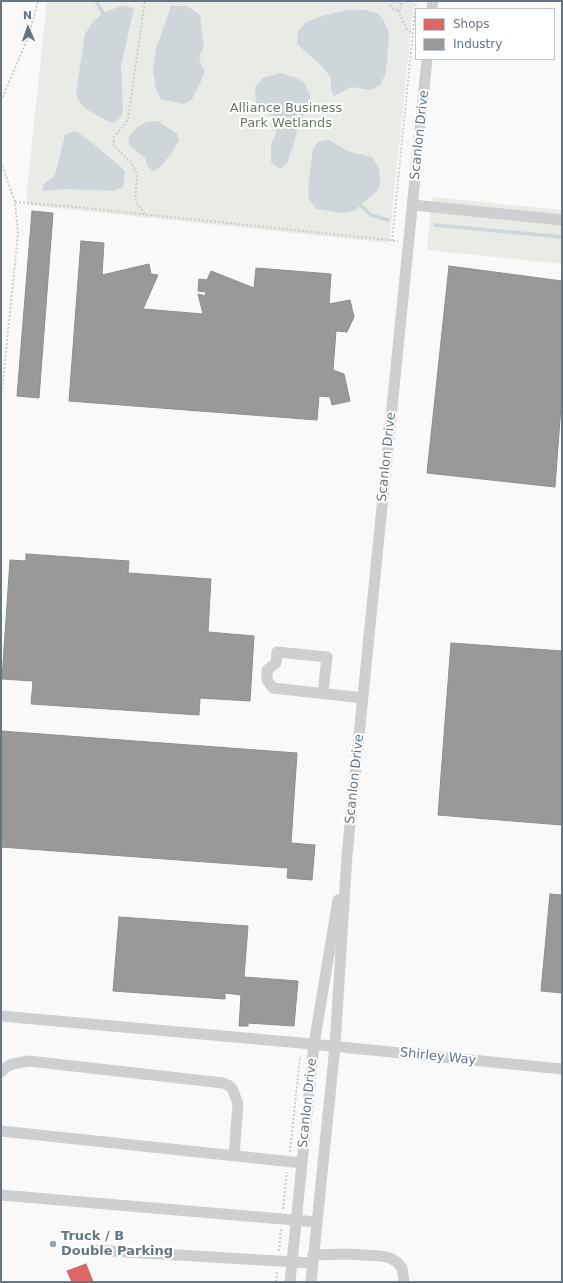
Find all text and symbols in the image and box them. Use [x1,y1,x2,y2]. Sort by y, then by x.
north arrow [8,8,48,48]
legend [415,8,555,60]
text: N [23,9,32,22]
text: Shops [453,17,489,31]
text: Industry [453,37,502,51]
street label: Scanlon Drive [408,89,432,181]
park label: Alliance Business Park Wetlands [230,101,342,132]
street label: Scanlon Drive [375,411,399,503]
street label: Scanlon Drive [343,733,367,825]
street label: Shirley Way [399,1045,477,1069]
street label: Scanlon Drive [296,1057,320,1149]
place label: Truck / B Double Parking [61,1229,173,1260]
marker: Truck / B Double Parking [48,1239,58,1249]

